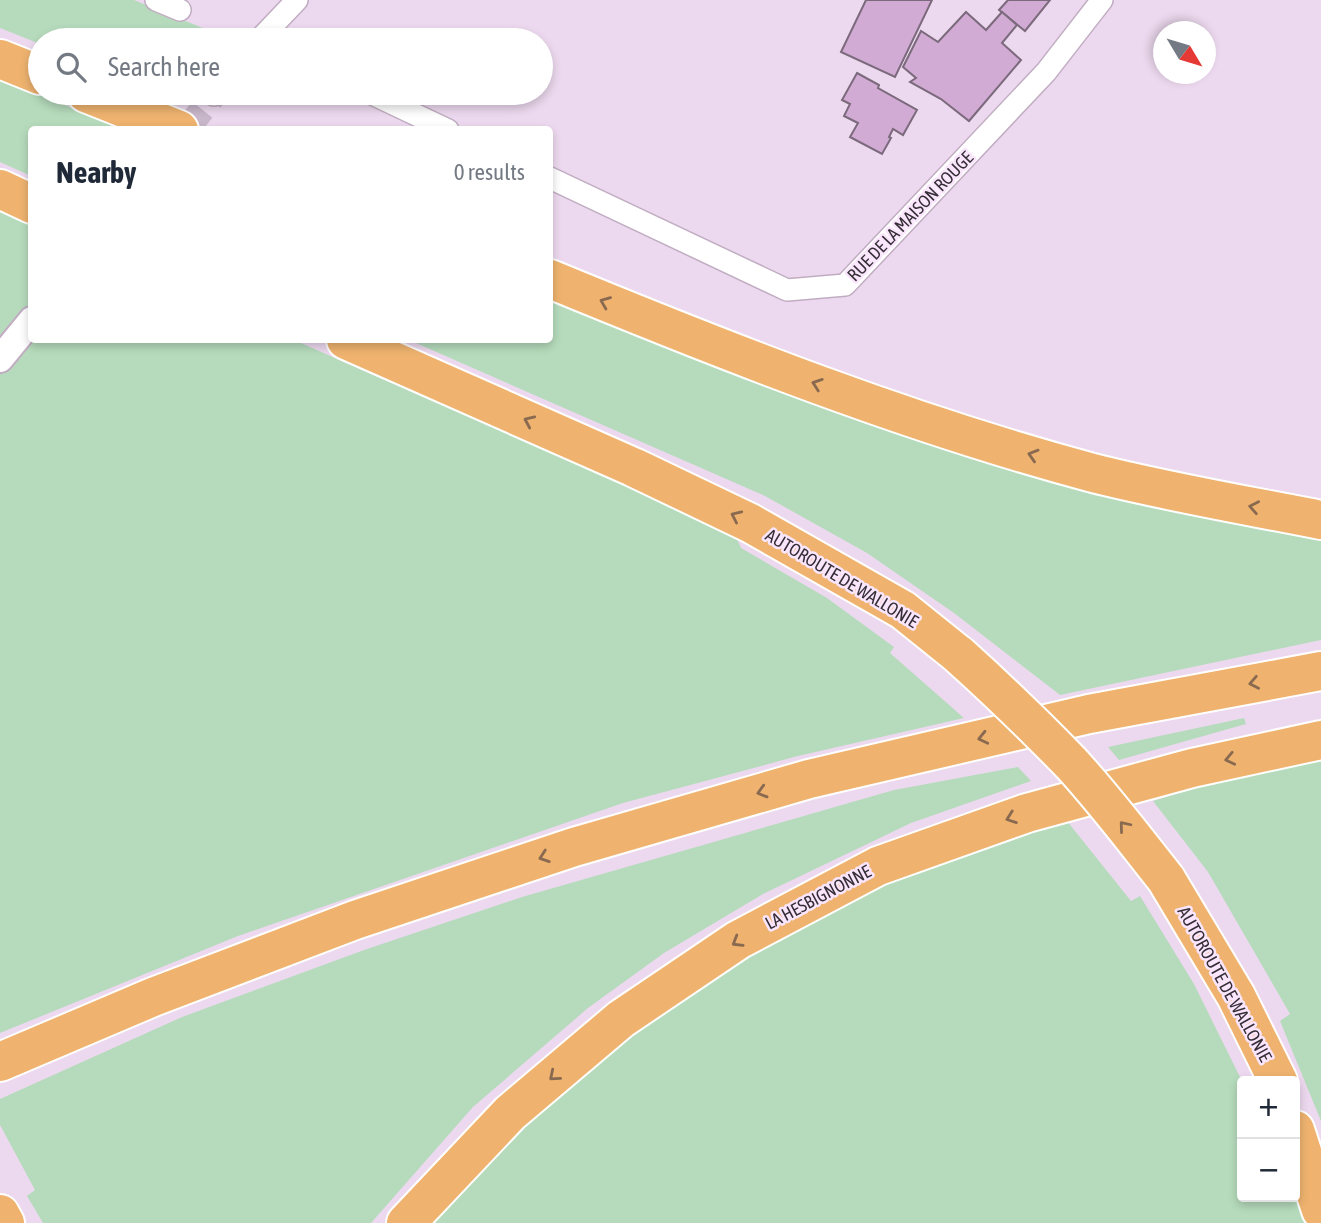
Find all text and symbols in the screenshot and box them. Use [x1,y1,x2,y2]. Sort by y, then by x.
north arrow [1153,21,1216,84]
search box [28,28,553,105]
icon: search [52,48,90,86]
text: Search here [108,52,220,82]
street label: RUE DE LA MAISON ROUGE [843,147,978,285]
text: Nearby [56,155,136,189]
text: 0 results [454,159,525,185]
one-way arrow [599,296,611,310]
one-way arrow [811,378,823,392]
one-way arrow [524,415,536,429]
one-way arrow [1027,448,1039,463]
one-way arrow [1248,500,1260,515]
one-way arrow [731,510,743,524]
street label: AUTOROUTE DE WALLONIE [762,524,922,632]
one-way arrow [1248,675,1260,690]
one-way arrow [977,730,989,745]
one-way arrow [1224,751,1236,766]
one-way arrow [756,784,768,799]
one-way arrow [1005,810,1017,824]
one-way arrow [1120,821,1132,834]
one-way arrow [538,849,551,863]
street label: LA HESBIGNONNE [762,860,875,934]
street label: AUTOROUTE DE WALLONIE [1174,903,1277,1066]
one-way arrow [732,933,745,946]
one-way arrow [549,1068,562,1080]
map controls [1237,1076,1300,1202]
button: + [1237,1076,1300,1139]
button: − [1237,1139,1300,1202]

